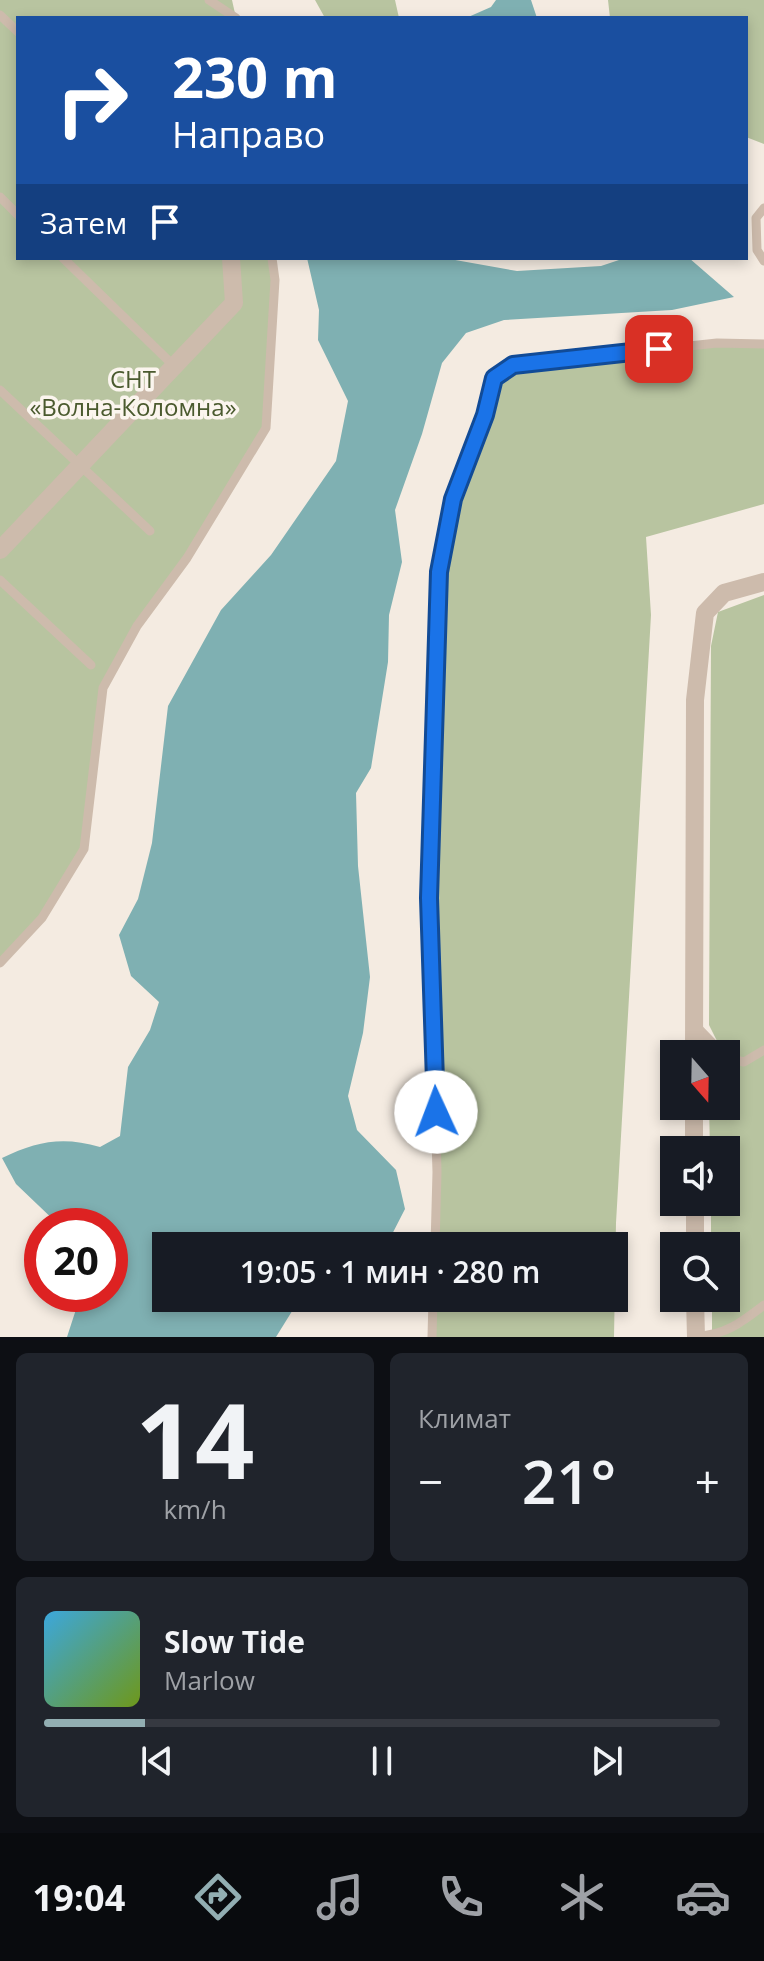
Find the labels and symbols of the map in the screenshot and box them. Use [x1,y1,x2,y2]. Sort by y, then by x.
pin [625,315,693,383]
park label: СНТ «Волна-Коломна» [29,362,237,423]
north arrow [660,1040,740,1120]
position arrow [394,1070,478,1154]
speed limit sign: 20 [24,1208,128,1312]

